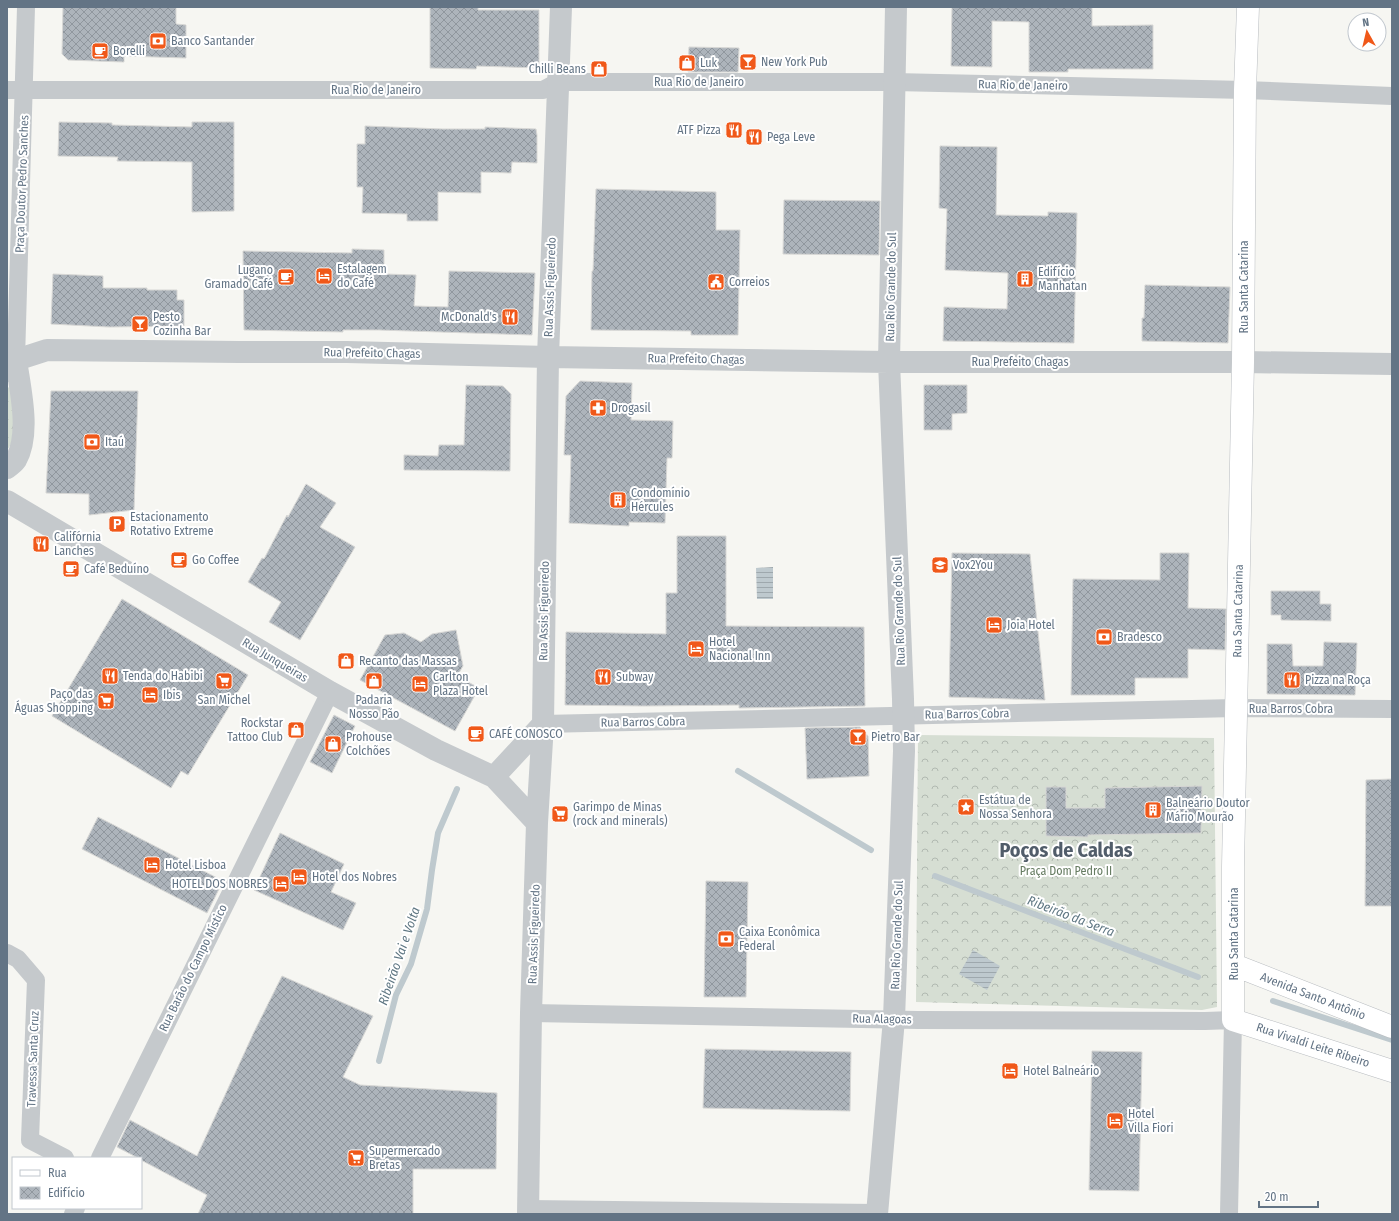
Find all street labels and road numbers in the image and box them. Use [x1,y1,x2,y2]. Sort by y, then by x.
street label: Rua Rio de Janeiro [654,75,744,89]
street label: Rua Rio de Janeiro [978,77,1068,93]
street label: Rua Rio de Janeiro [331,83,421,97]
street label: Praça Doutor Pedro Sanches [13,115,31,253]
street label: Rua Rio Grande do Sul [883,232,899,342]
street label: Rua Assis Figueiredo [541,237,559,337]
street label: Rua Santa Catarina [1237,240,1251,334]
street label: Rua Prefeito Chagas [323,345,421,361]
street label: Rua Prefeito Chagas [647,351,745,367]
street label: Rua Prefeito Chagas [971,355,1069,369]
street label: Rua Rio Grande do Sul [890,556,908,666]
street label: Rua Assis Figueiredo [536,561,552,661]
street label: Rua Santa Catarina [1230,564,1246,658]
street label: Rua Junqueiras [240,635,310,685]
street label: Rua Barros Cobra [1249,702,1333,716]
street label: Rua Barros Cobra [925,706,1009,722]
street label: Rua Barros Cobra [601,714,685,730]
street label: Rua Rio Grande do Sul [888,880,906,990]
street label: Rua Assis Figueiredo [525,884,543,984]
street label: Rua Santa Catarina [1227,887,1241,981]
street label: Rua Barão do Campo Místico [156,902,230,1034]
street label: Avenida Santo Antônio [1258,970,1368,1022]
street label: Travessa Santa Cruz [24,1010,42,1107]
street label: Rua Alagoas [852,1011,912,1027]
street label: Rua Vivaldi Leite Ribeiro [1254,1020,1372,1070]

